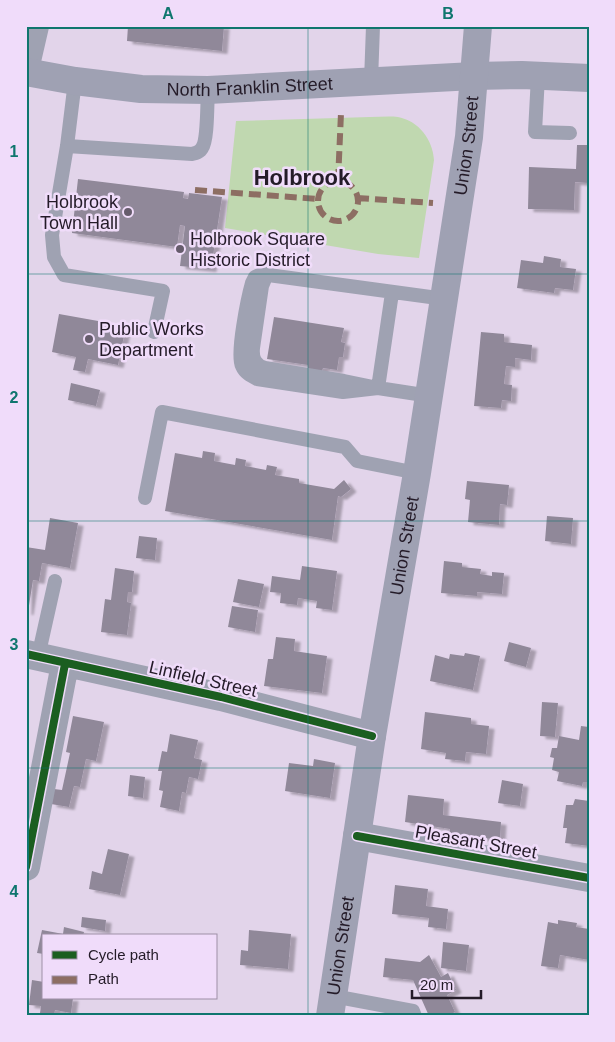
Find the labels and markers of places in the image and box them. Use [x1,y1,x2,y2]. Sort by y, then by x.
place label: Holbrook Town Hall [40,192,119,233]
marker: Holbrook Town Hall [122,206,134,218]
place label: Holbrook Square Historic District [190,229,325,270]
marker: Holbrook Square Historic District [174,243,186,255]
place label: Public Works Department [99,319,204,360]
marker: Public Works Department [83,333,95,345]

